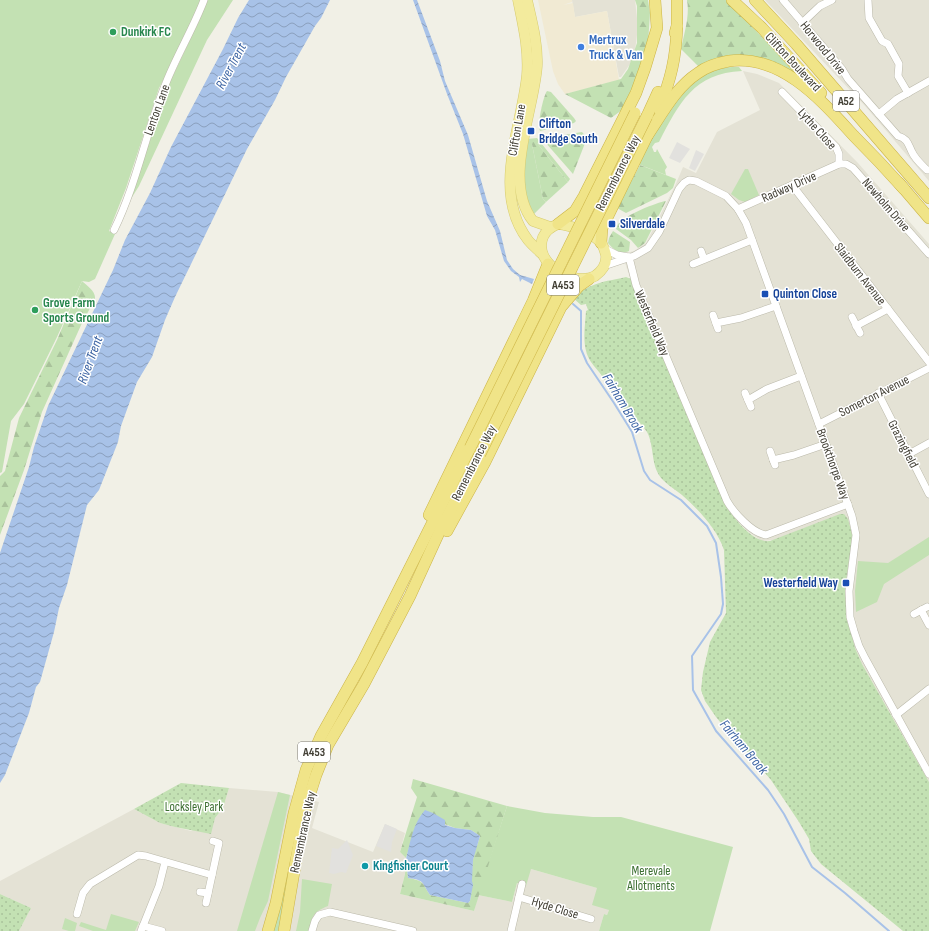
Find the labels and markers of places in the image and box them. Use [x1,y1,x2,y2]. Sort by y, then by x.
place label: Dunkirk FC [121,24,171,40]
marker: Dunkirk FC [108,27,118,37]
place label: Mertrux Truck & Van [589,32,643,63]
marker: Mertrux Truck & Van [576,42,586,52]
place label: Clifton Bridge South [539,116,598,147]
marker: Clifton Bridge South [526,126,536,136]
place label: Silverdale [620,216,666,232]
marker: Silverdale [607,219,617,229]
place label: Quinton Close [773,286,838,302]
marker: Quinton Close [760,289,770,299]
place label: Grove Farm Sports Ground [43,295,110,326]
marker: Grove Farm Sports Ground [30,305,40,315]
place label: Westerfield Way [763,575,839,591]
marker: Westerfield Way [841,578,851,588]
place label: Kingfisher Court [373,858,449,874]
marker: Kingfisher Court [360,861,370,871]

